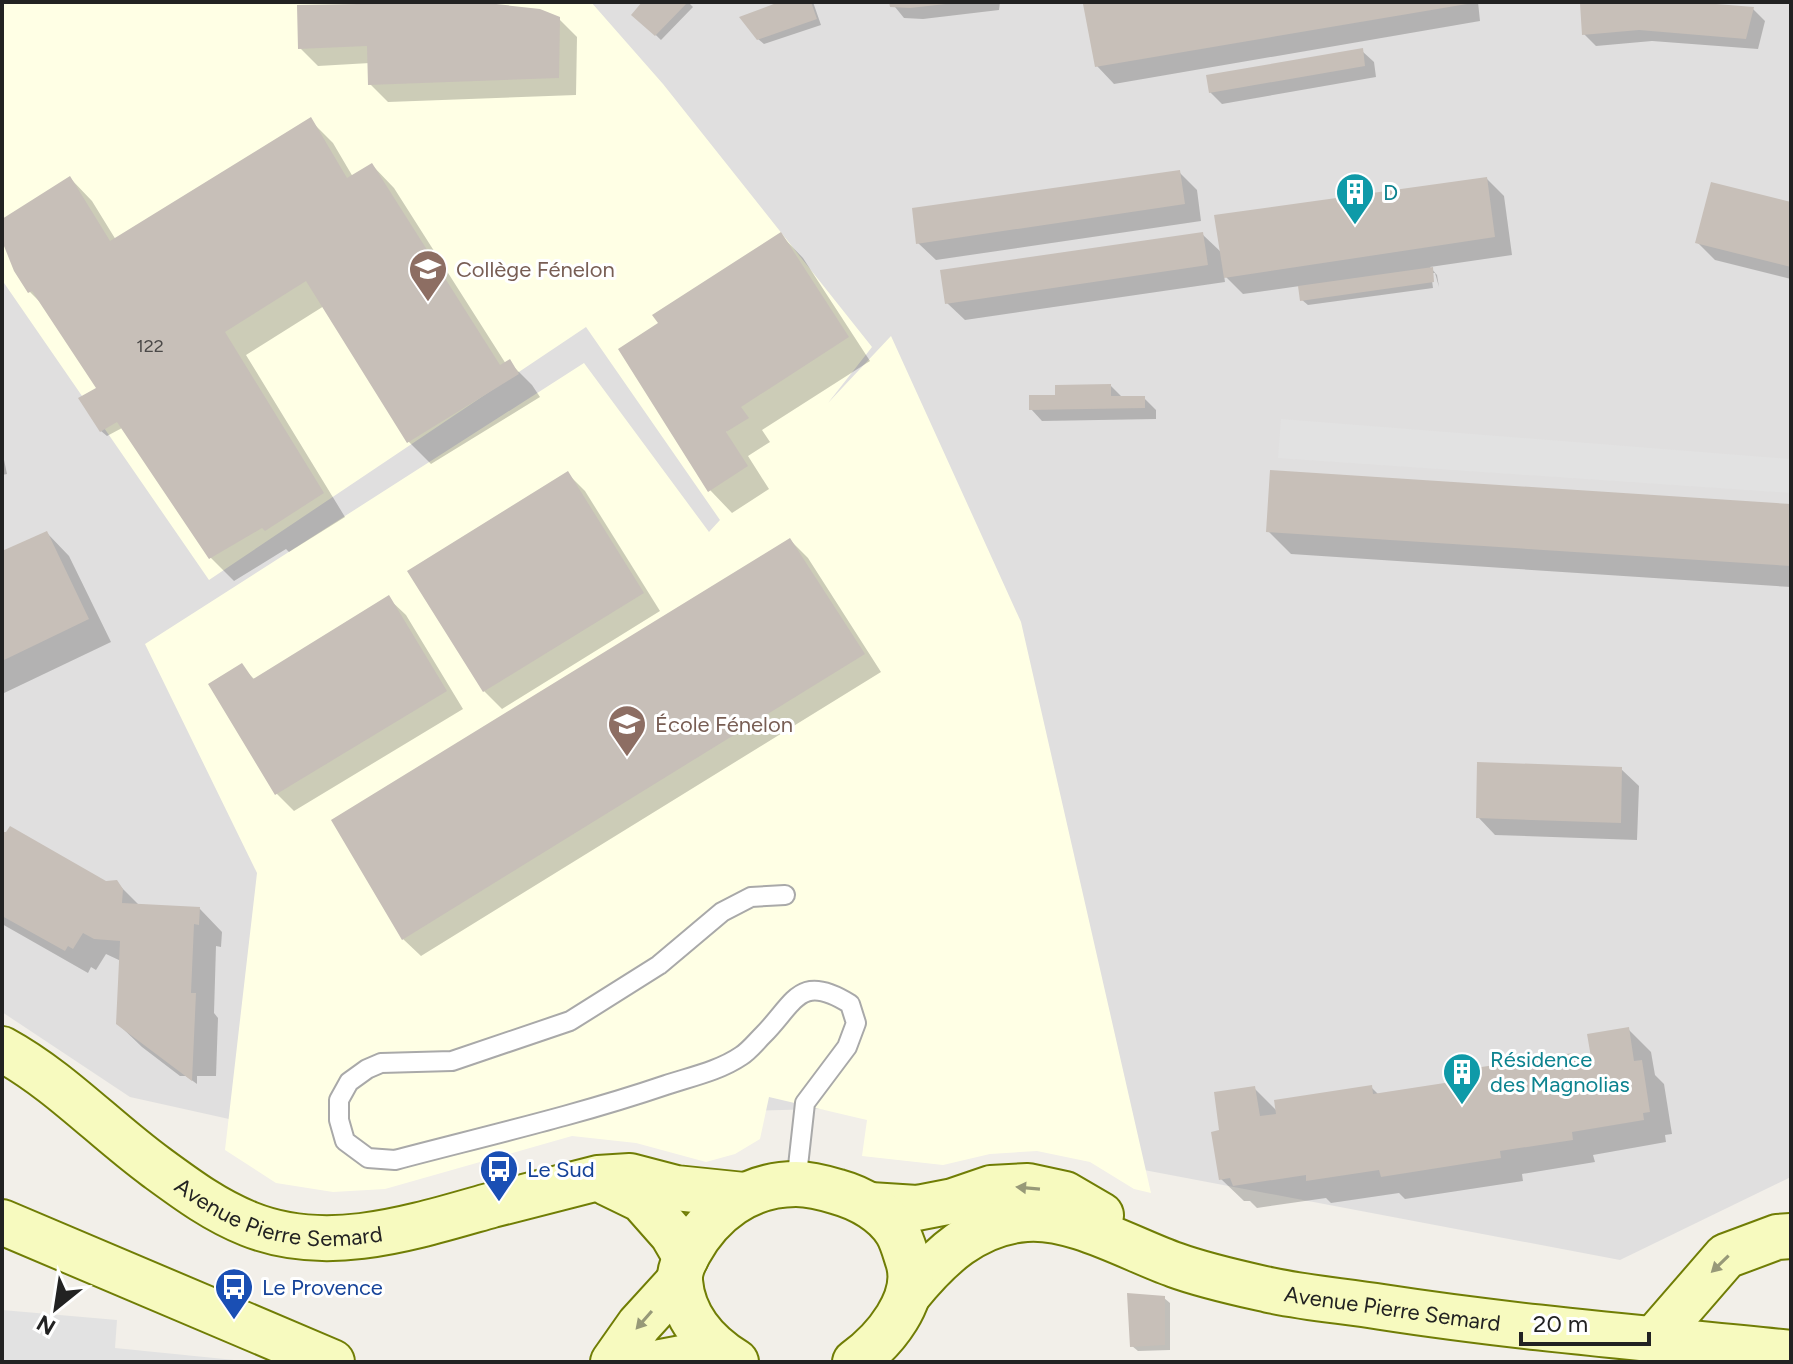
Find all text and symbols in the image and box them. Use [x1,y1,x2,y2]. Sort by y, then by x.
building icon: D [1334,171,1376,226]
place label: D [1383,179,1398,206]
school or university icon: Collège Fénelon [407,248,449,303]
place label: Collège Fénelon [456,256,615,283]
house number: 122 [136,335,164,357]
school or university icon: École Fénelon [606,703,648,758]
place label: École Fénelon [655,711,793,738]
place label: Résidence des Magnolias [1490,1046,1630,1098]
building icon: Résidence des Magnolias [1441,1051,1483,1106]
bus stop icon: Le Sud [478,1148,520,1203]
place label: Le Sud [527,1156,595,1183]
street label: Avenue Pierre Semard [170,1172,384,1252]
one-way arrow [1015,1181,1040,1194]
one-way arrow [1711,1254,1730,1273]
bus stop icon: Le Provence [213,1266,255,1321]
north arrow [16,1268,96,1348]
place label: Le Provence [262,1274,383,1301]
street label: Avenue Pierre Semard [1282,1280,1502,1337]
scale bar [1521,1296,1649,1346]
text: N [32,1309,60,1341]
text: 20 m [1533,1309,1588,1338]
one-way arrow [636,1310,654,1329]

